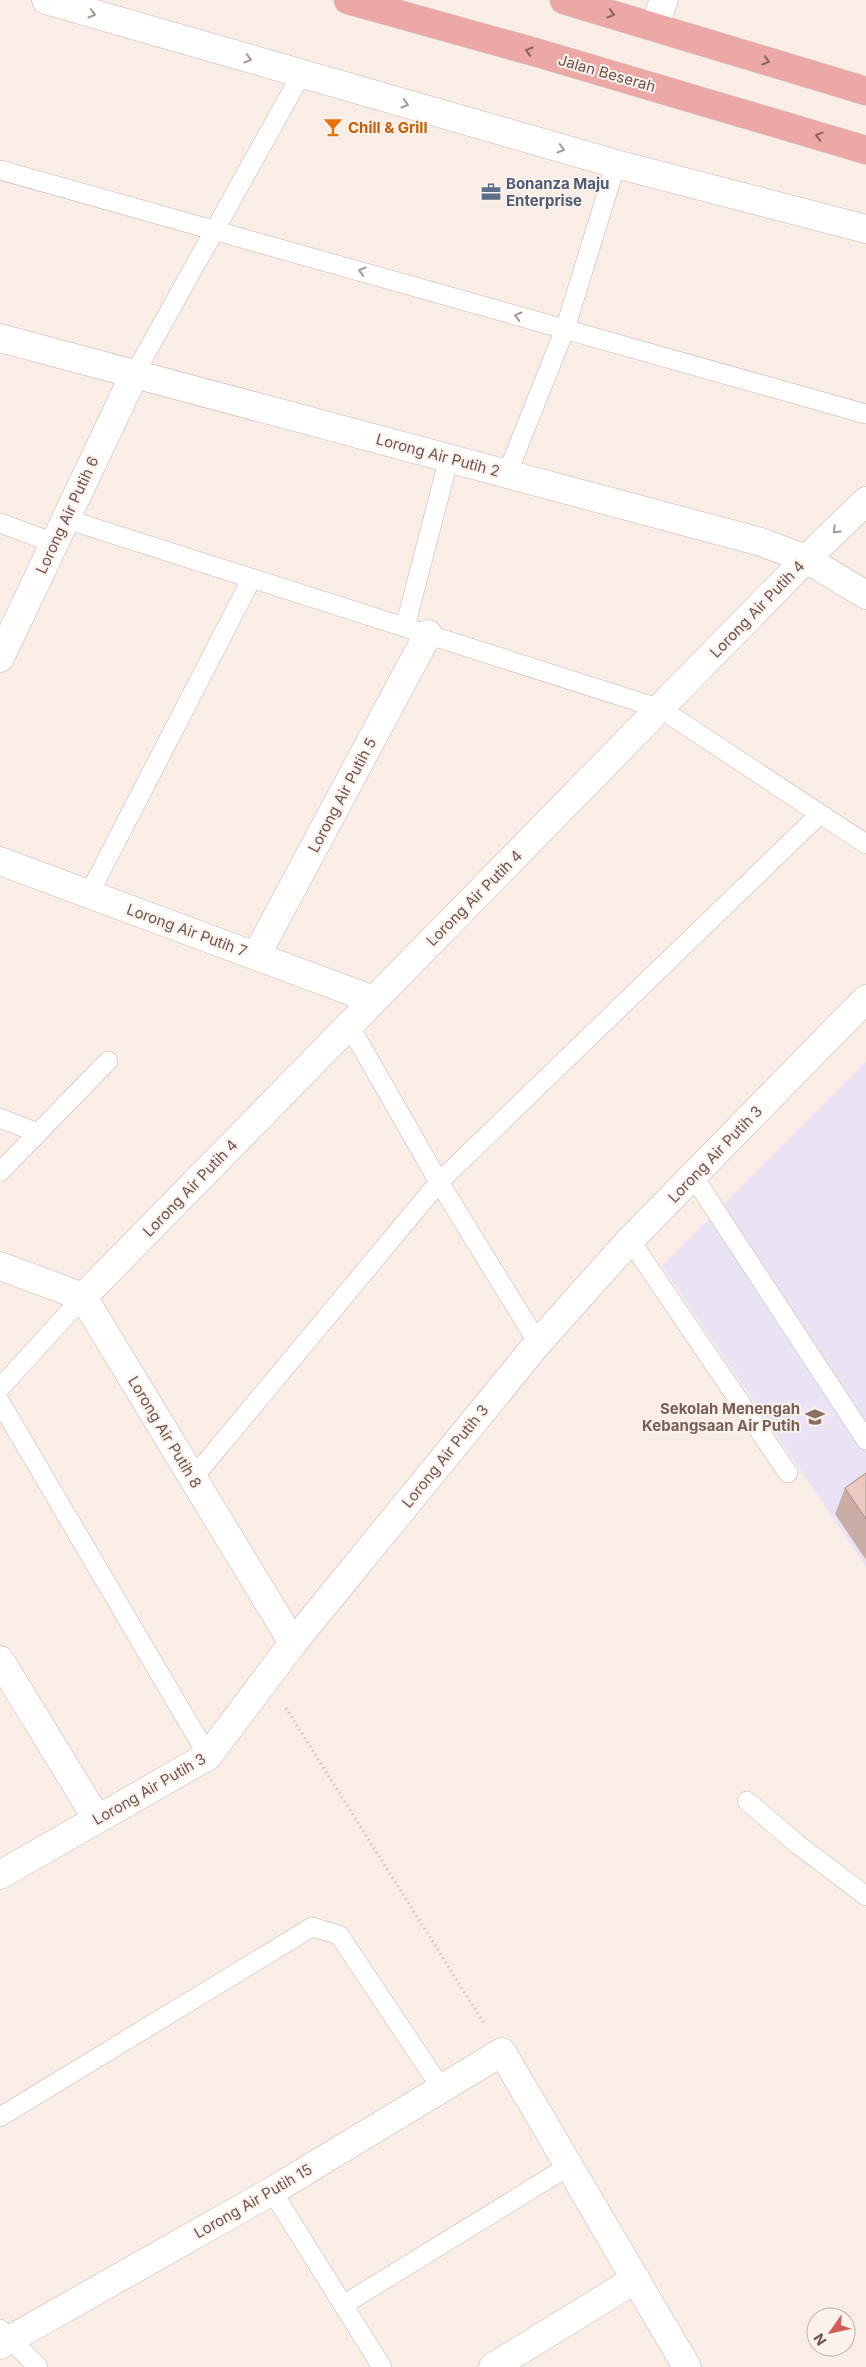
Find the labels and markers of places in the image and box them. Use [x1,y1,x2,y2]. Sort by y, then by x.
bar icon: Chill & Grill [322,116,344,138]
place label: Chill & Grill [348,118,427,137]
place label: Bonanza Maju Enterprise [506,174,609,210]
office icon: Bonanza Maju Enterprise [480,181,502,203]
place label: Sekolah Menengah Kebangsaan Air Putih [642,1399,800,1435]
school or university icon: Sekolah Menengah Kebangsaan Air Putih [804,1406,826,1428]

